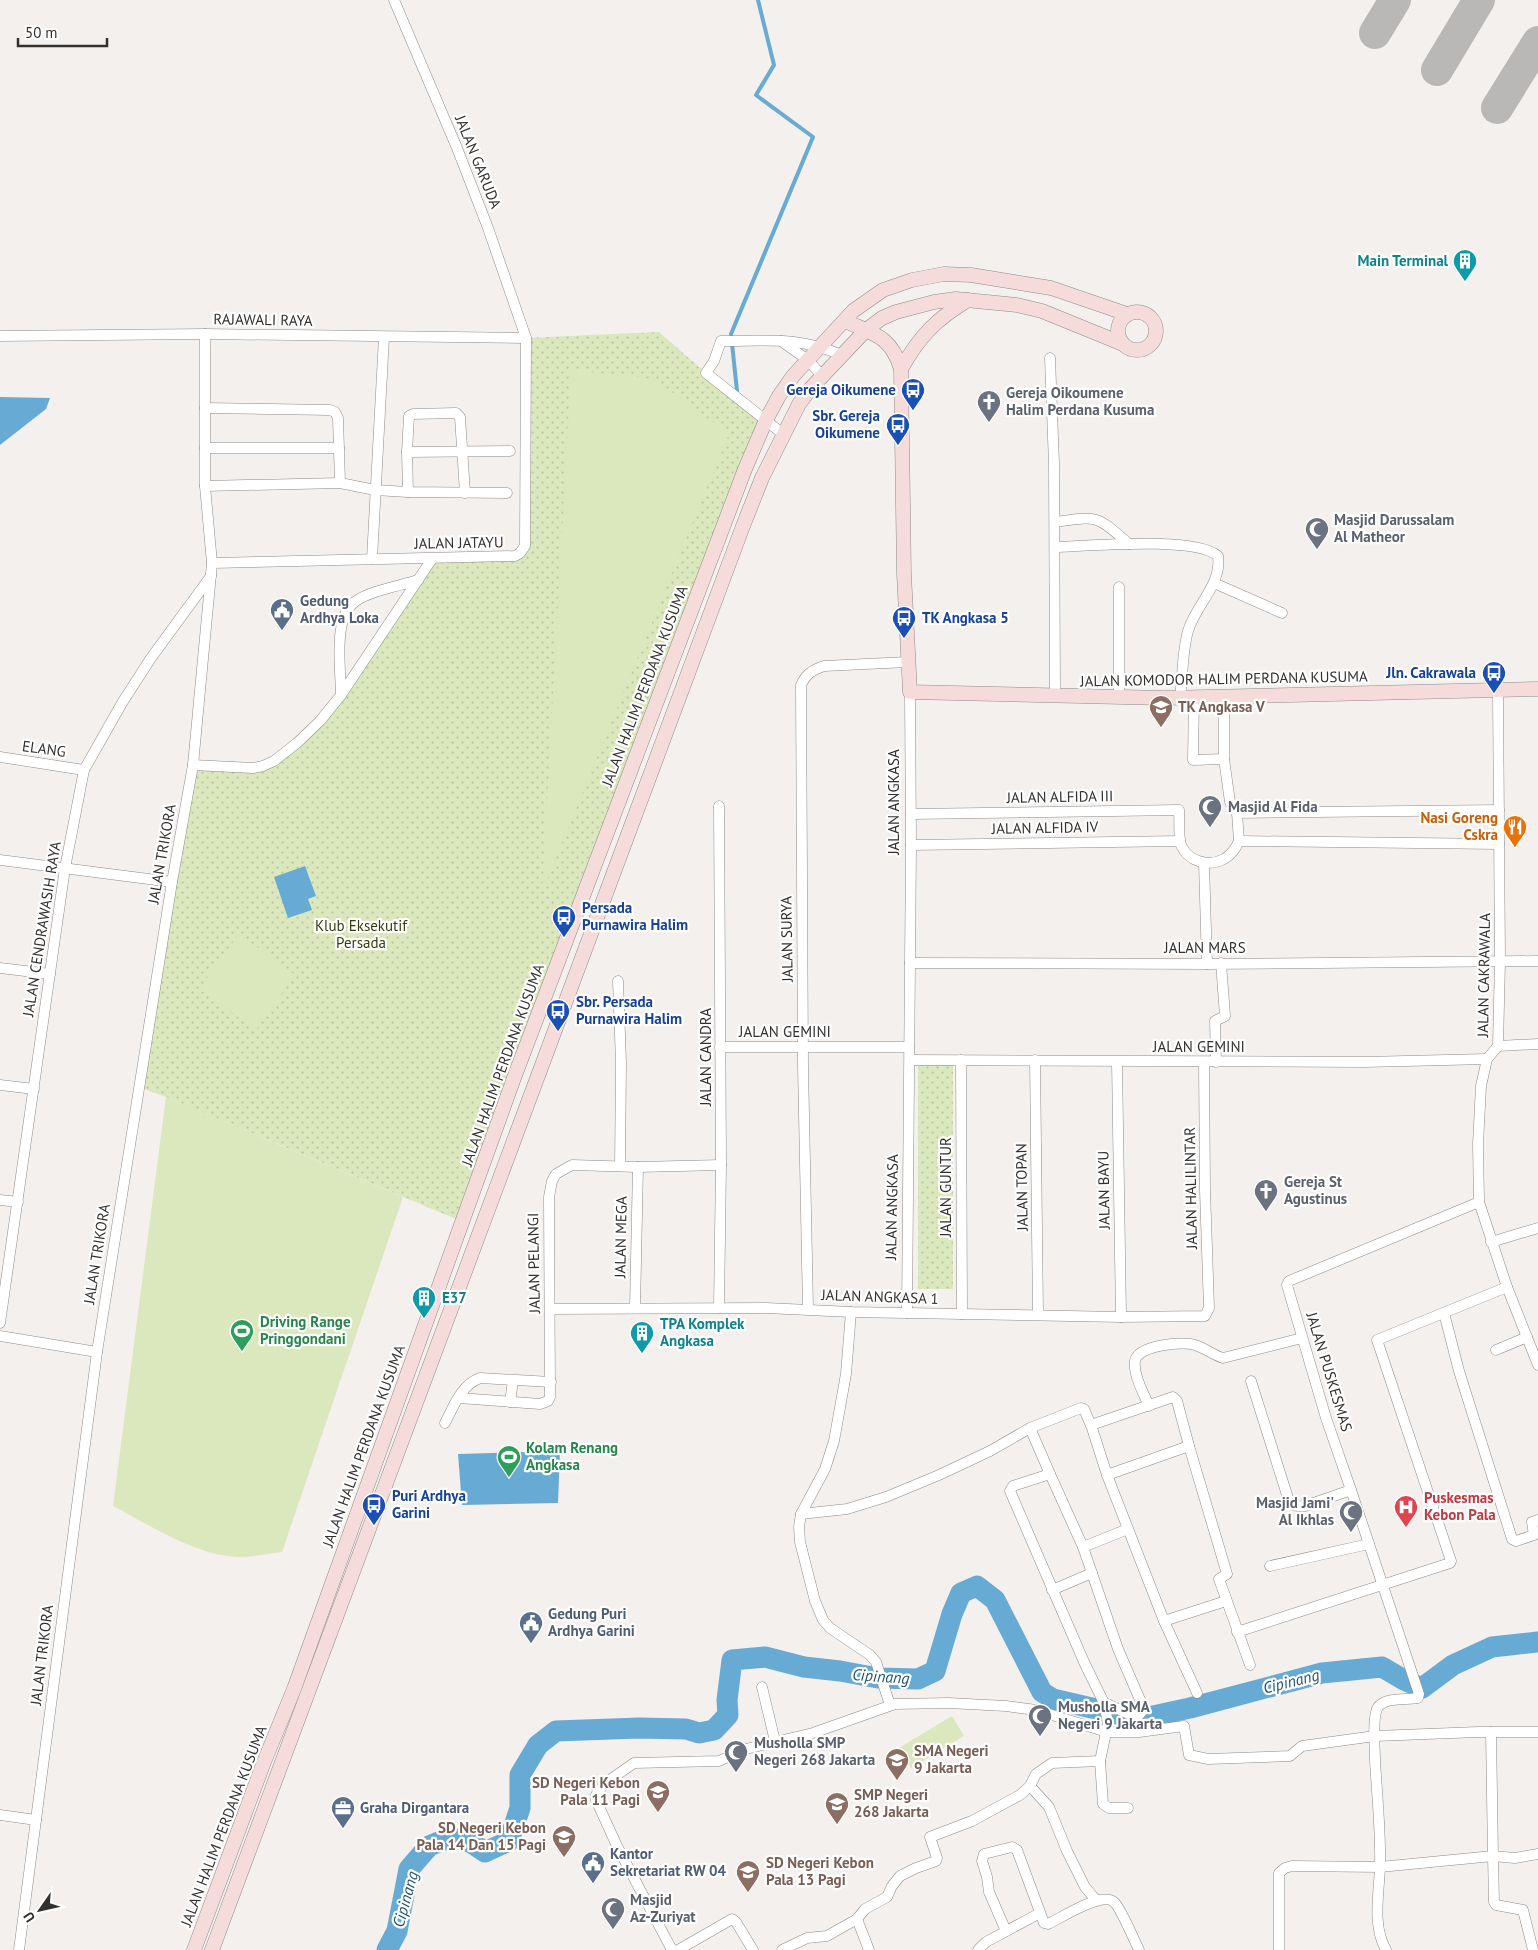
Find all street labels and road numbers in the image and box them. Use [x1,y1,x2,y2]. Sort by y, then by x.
street label: JALAN GARUDA [451,112,506,211]
street label: RAJAWALI RAYA [213,309,313,330]
street label: JALAN JATAYU [413,532,504,553]
street label: JALAN HALIM PERDANA KUSUMA [597,582,692,790]
street label: JALAN KOMODOR HALIM PERDANA KUSUMA [1079,666,1368,691]
street label: ELANG [21,736,67,761]
street label: JALAN ANGKASA [884,749,903,856]
street label: JALAN ALFIDA III [1005,786,1114,807]
street label: JALAN TRIKORA [143,802,180,906]
street label: JALAN ALFIDA IV [991,817,1099,838]
street label: JALAN CENDRAWASIH RAYA [18,840,65,1019]
street label: JALAN SURYA [776,896,797,983]
street label: JALAN CAKRAWALA [1473,913,1494,1038]
street label: JALAN MARS [1163,938,1246,957]
street label: JALAN HALIM PERDANA KUSUMA [457,961,548,1169]
street label: JALAN CANDRA [696,1008,715,1107]
street label: JALAN GEMINI [738,1022,831,1041]
street label: JALAN GEMINI [1152,1037,1245,1056]
street label: JALAN HALILINTAR [1180,1127,1201,1250]
street label: JALAN GUNTUR [936,1137,955,1238]
street label: JALAN TOPAN [1011,1143,1032,1232]
street label: JALAN BAYU [1093,1151,1114,1230]
street label: JALAN ANGKASA [881,1154,902,1261]
street label: JALAN MEGA [610,1196,631,1279]
street label: JALAN TRIKORA [79,1202,114,1306]
street label: JALAN PELANGI [523,1213,544,1314]
street label: JALAN ANGKASA 1 [820,1285,939,1308]
street label: JALAN PUSKESMAS [1302,1309,1357,1434]
street label: JALAN HALIM PERDANA KUSUMA [318,1342,409,1550]
street label: JALAN TRIKORA [26,1603,57,1707]
street label: JALAN HALIM PERDANA KUSUMA [176,1722,271,1930]

